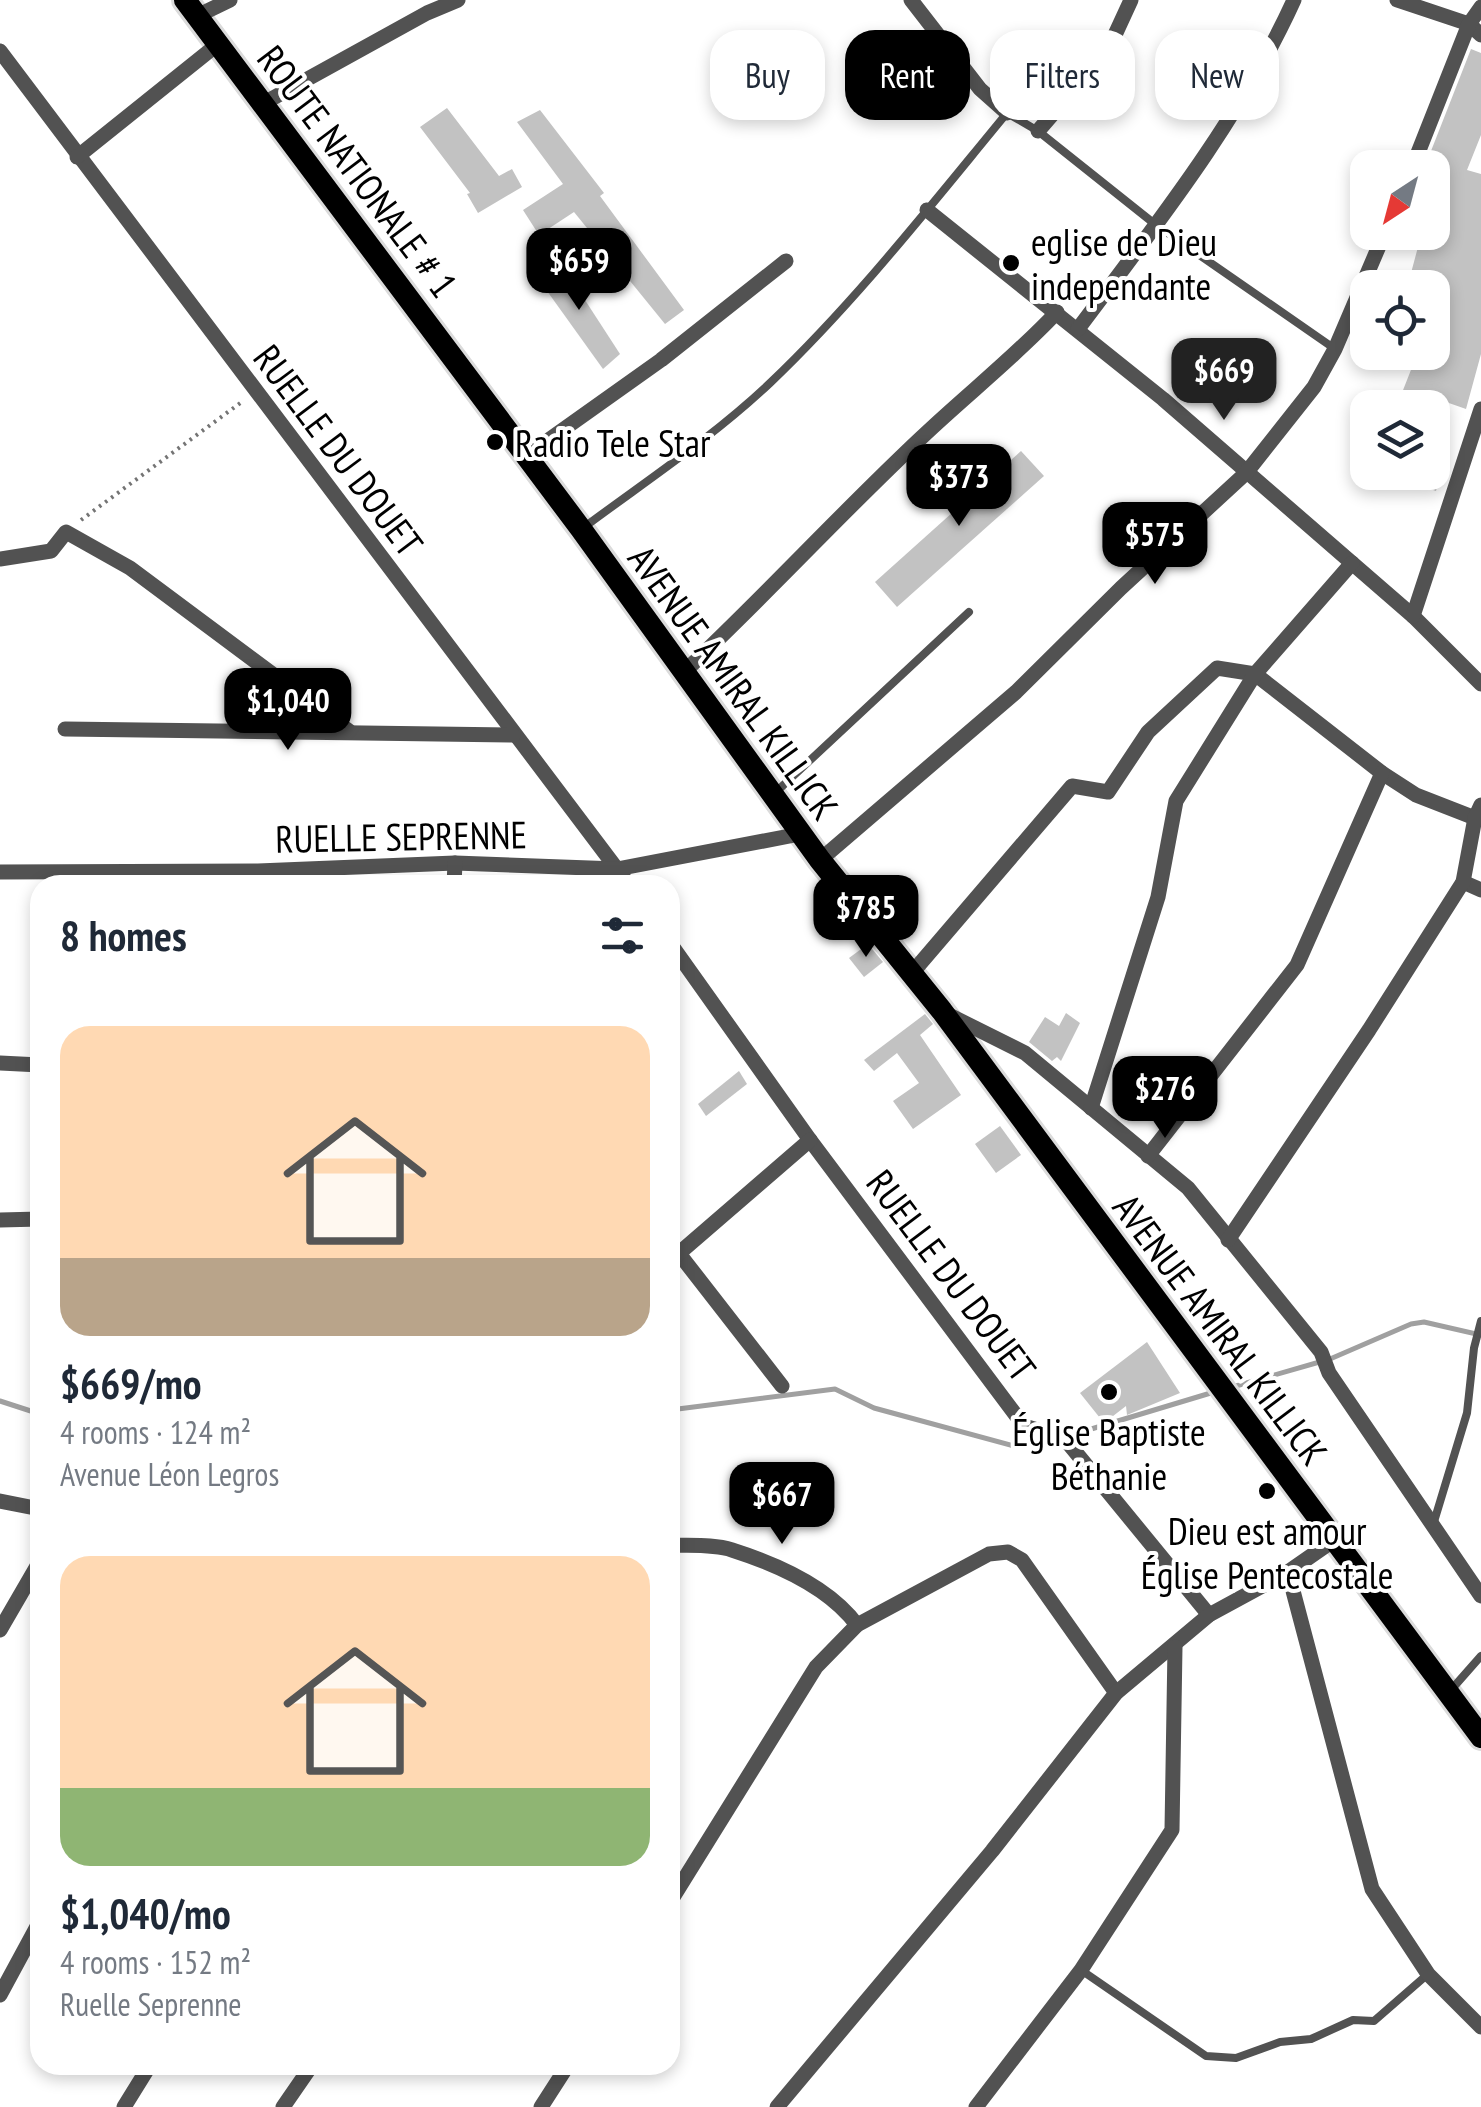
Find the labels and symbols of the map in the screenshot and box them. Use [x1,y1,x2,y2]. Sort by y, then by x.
street label: ROUTE NATIONALE # 1 [247,35,469,307]
north arrow [1350,150,1450,250]
place label: eglise de Dieu independante [1031,217,1217,310]
pin: $659 [520,228,638,313]
marker: eglise de Dieu independante [1000,252,1022,274]
street label: RUELLE DU DOUET [244,335,434,565]
pin: $669 [1165,338,1283,423]
place label: Radio Tele Star [515,418,711,467]
marker: Radio Tele Star [484,431,506,453]
pin: $373 [900,444,1018,529]
pin: $575 [1096,502,1214,587]
street label: AVENUE AMIRAL KILLICK [618,535,850,829]
pin: $1,040 [207,668,369,753]
street label: RUELLE SEPRENNE [275,809,527,863]
pin: $785 [807,875,925,960]
pin: $276 [1106,1056,1224,1141]
street label: RUELLE DU DOUET [857,1160,1047,1390]
street label: AVENUE AMIRAL KILLICK [1103,1184,1339,1474]
marker: Église Baptiste Béthanie [1098,1381,1120,1403]
place label: Église Baptiste Béthanie [1012,1407,1206,1500]
pin: $667 [723,1462,841,1547]
marker: Dieu est amour Église Pentecostale [1256,1480,1278,1502]
place label: Dieu est amour Église Pentecostale [1141,1506,1393,1599]

